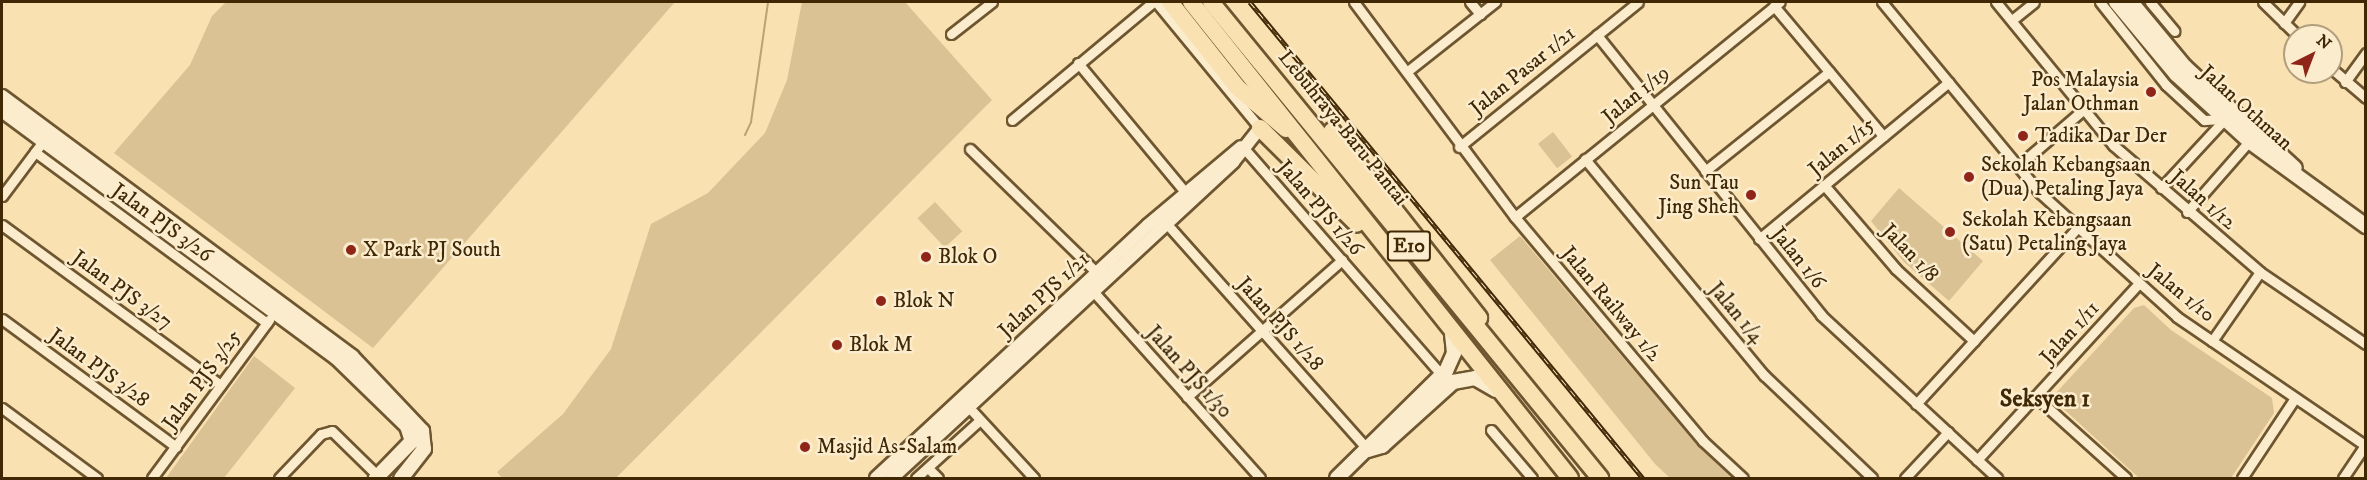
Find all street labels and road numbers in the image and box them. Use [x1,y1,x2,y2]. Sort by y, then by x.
street label: Jalan Pasar 1/21 [1465,21,1581,121]
street label: Lebuhraya Baru Pantai [1273,45,1413,211]
street label: Jalan 1/19 [1597,60,1675,130]
street label: Jalan Othman [2195,60,2297,156]
street label: Jalan 1/15 [1804,112,1880,182]
street label: Jalan PJS 1/26 [1272,155,1368,261]
street label: Jalan 1/12 [2165,165,2241,235]
street label: Jalan PJS 3/26 [107,178,217,268]
street label: Jalan 1/8 [1876,219,1944,287]
street label: Jalan 1/6 [1766,222,1830,294]
road number: E10 [1386,229,1432,263]
street label: Jalan Railway 1/2 [1556,241,1666,367]
street label: Jalan PJS 3/27 [67,245,177,335]
street label: Jalan PJS 1/21 [993,247,1095,343]
street label: Jalan 1/10 [2142,258,2220,328]
street label: Jalan PJS 1/28 [1231,272,1329,376]
street label: Jalan 1/4 [1703,277,1769,349]
street label: Jalan 1/11 [2035,296,2105,370]
street label: Jalan PJS 1/30 [1141,320,1237,424]
street label: Jalan PJS 3/28 [44,323,154,413]
street label: Jalan PJS 3/25 [157,325,247,435]

